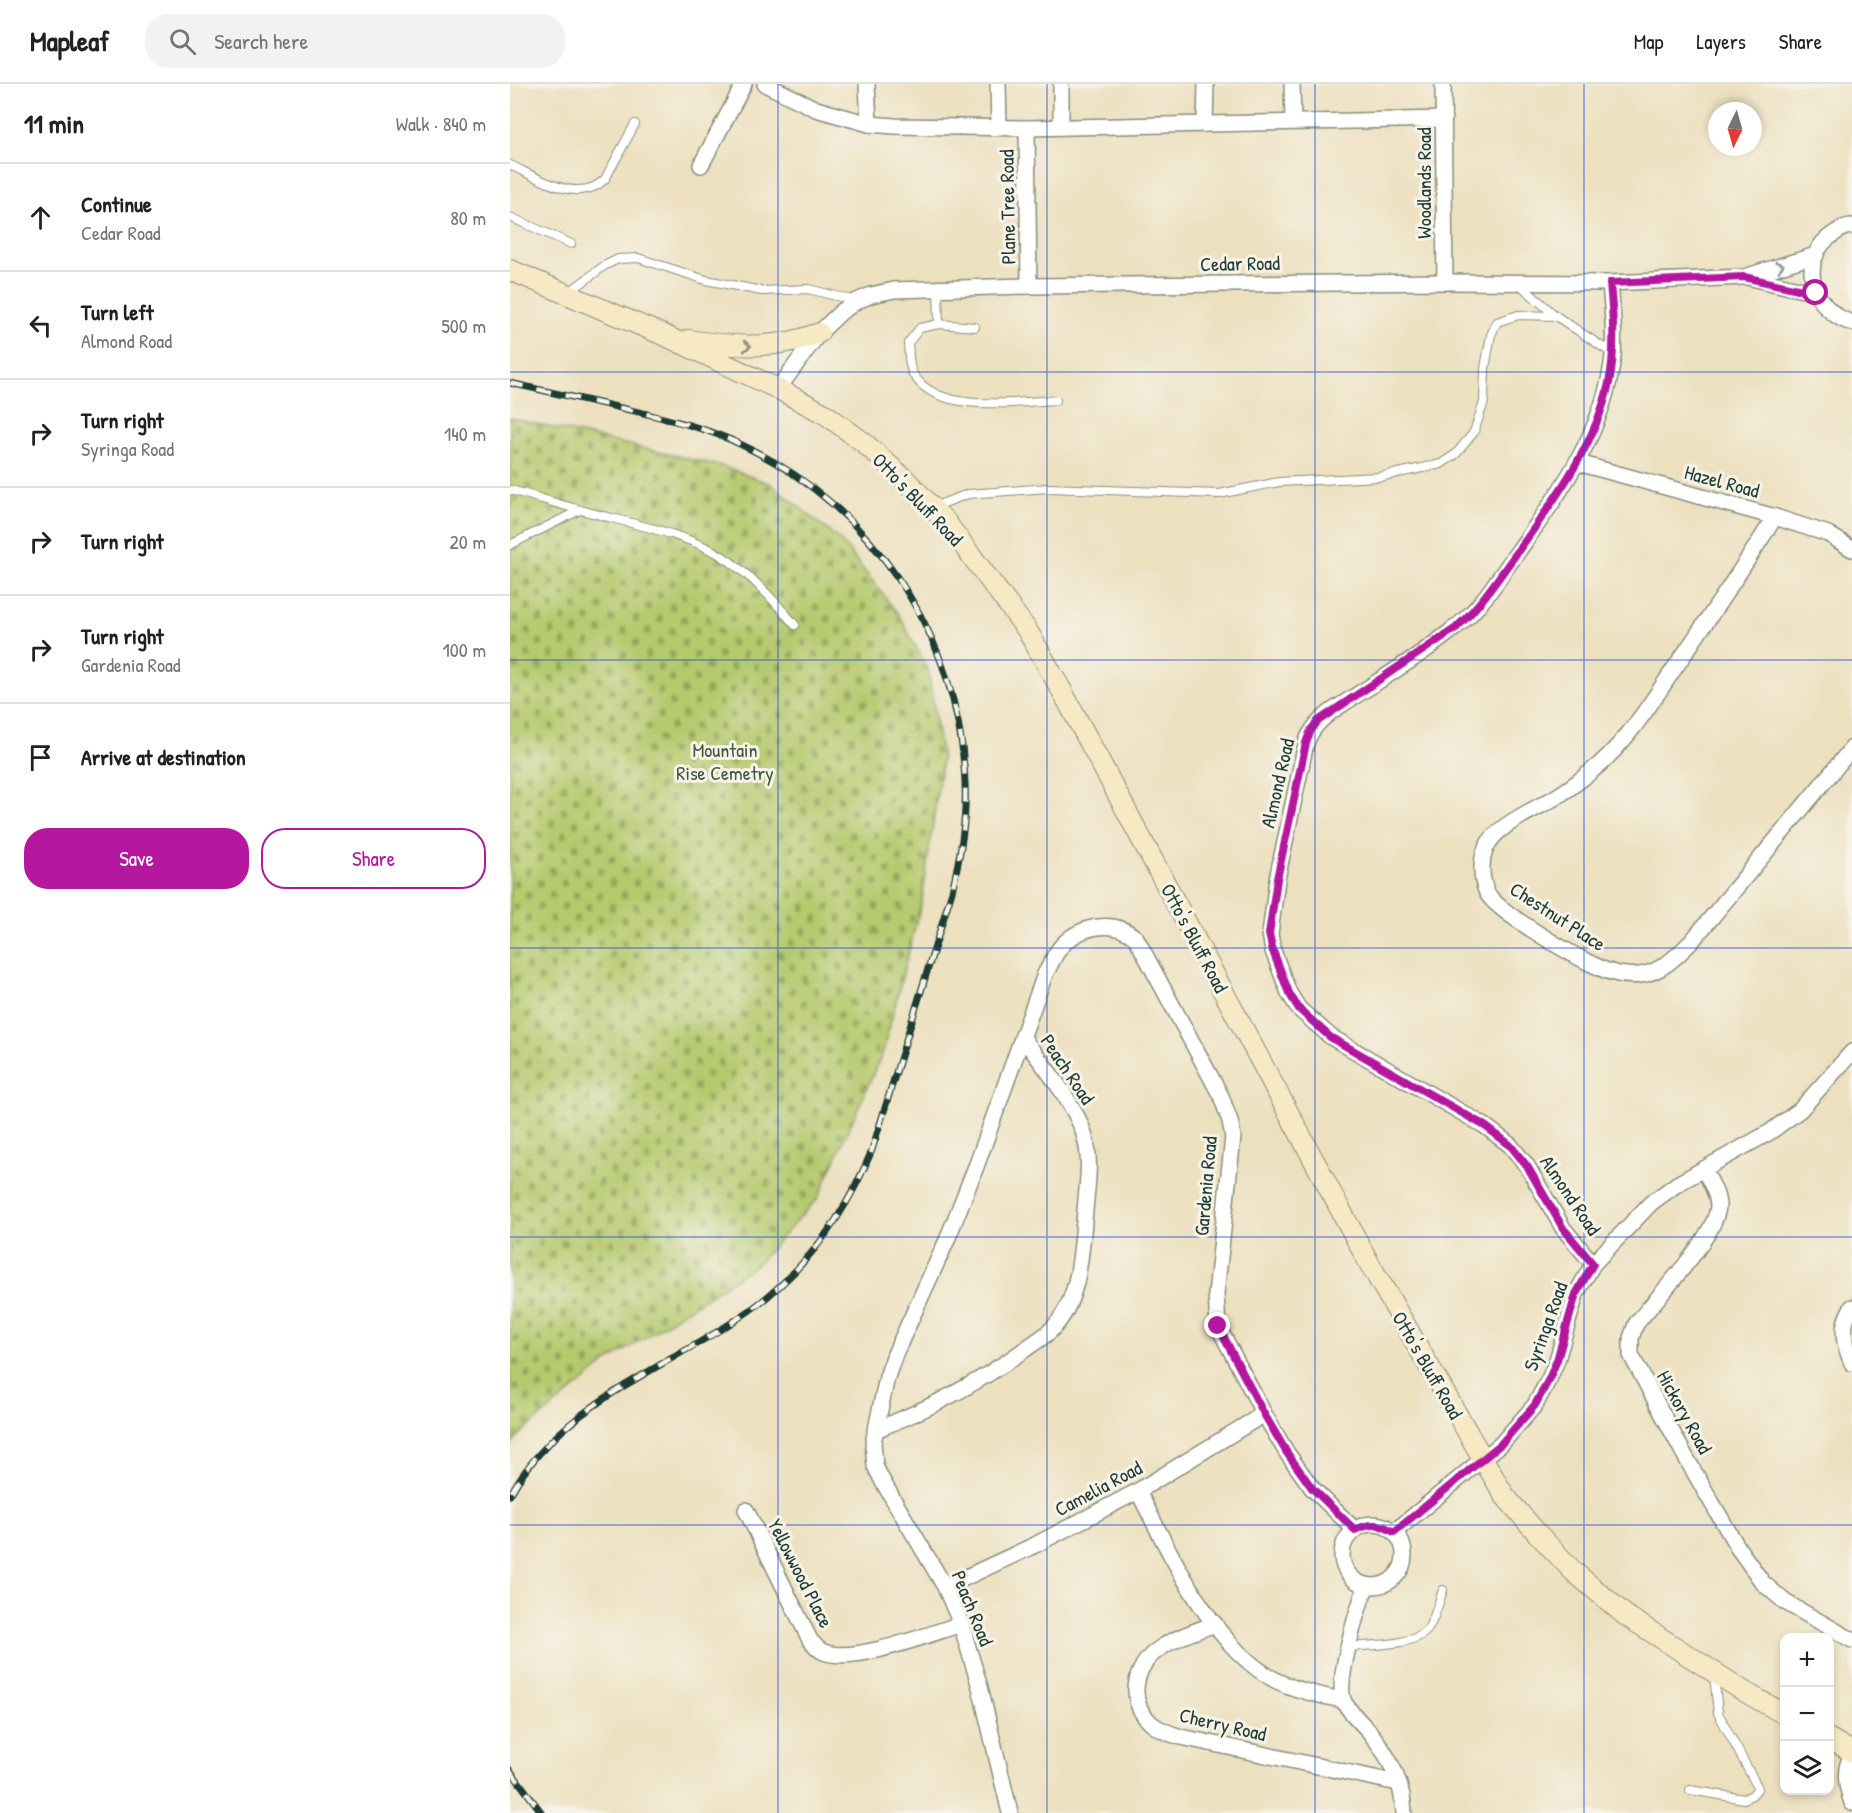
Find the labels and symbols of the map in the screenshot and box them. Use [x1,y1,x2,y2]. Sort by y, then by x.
north arrow [1708,102,1762,156]
street label: Woodlands Road [1410,127,1437,239]
street label: Plane Tree Road [992,149,1021,265]
street label: Cedar Road [1200,249,1280,277]
one-way arrow [1774,261,1785,273]
route start [1802,279,1828,305]
one-way arrow [742,340,751,352]
street label: Otto's Bluff Road [867,447,969,552]
street label: Hazel Road [1682,458,1763,504]
street label: Almond Road [1254,735,1300,830]
park label: Mountain Rise Cemetry [676,736,774,786]
street label: Chestnut Place [1505,875,1611,957]
street label: Otto's Bluff Road [1155,879,1235,997]
street label: Peach Road [1035,1029,1101,1109]
street label: Gardenia Road [1187,1135,1223,1237]
street label: Almond Road [1534,1150,1608,1240]
street label: Syringa Road [1516,1278,1574,1374]
street label: Otto's Bluff Road [1386,1306,1470,1424]
route end [1204,1312,1230,1338]
street label: Hickory Road [1651,1365,1719,1459]
street label: Camelia Road [1050,1454,1147,1522]
street label: Yellowwood Place [762,1514,840,1632]
street label: Peach Road [946,1566,1000,1650]
street label: Cherry Road [1177,1701,1269,1747]

